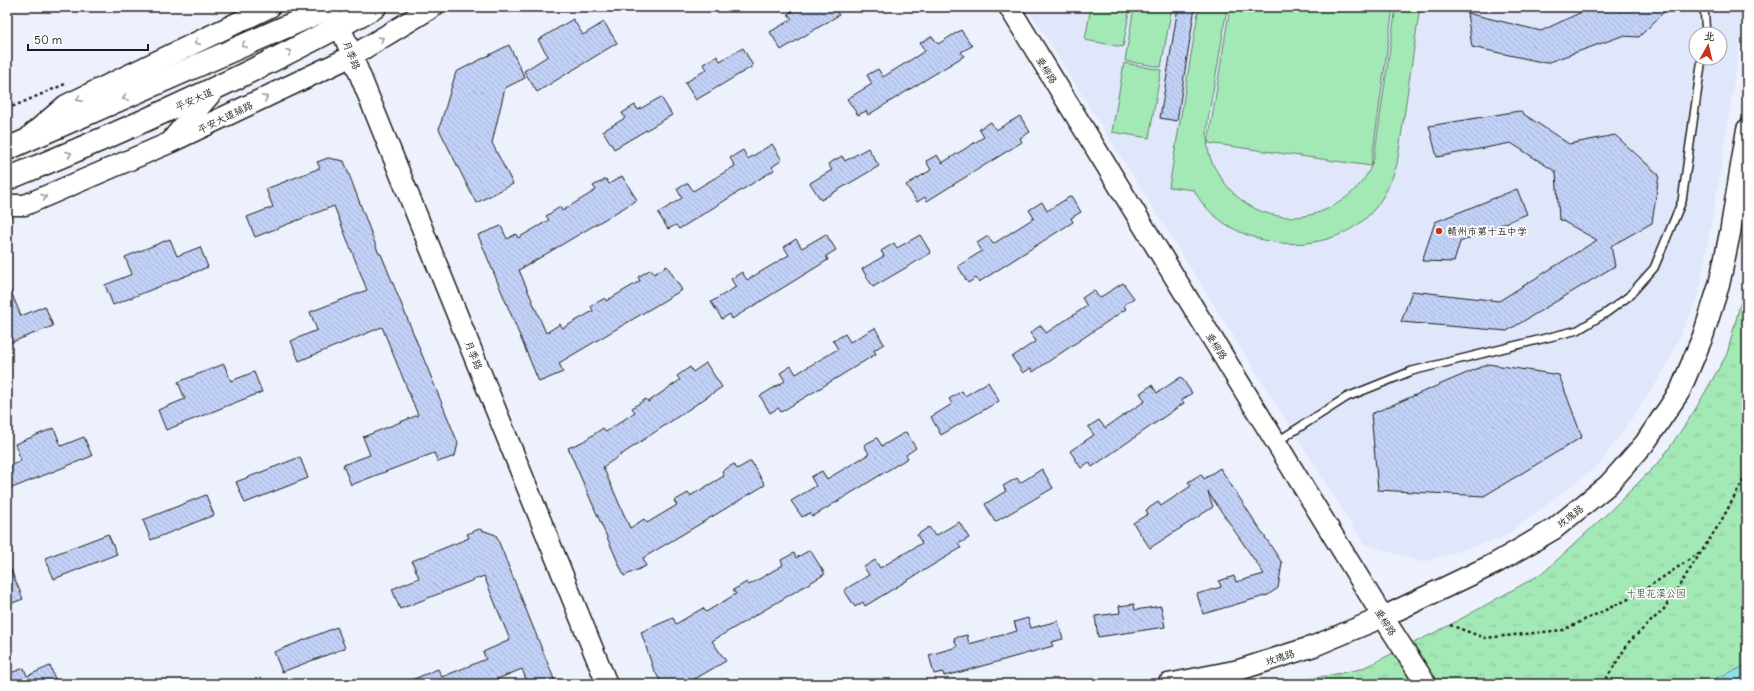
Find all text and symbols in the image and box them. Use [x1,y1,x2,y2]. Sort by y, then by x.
scale bar [28,26,148,52]
north arrow [1688,26,1728,66]
text: 北 [1703,28,1716,44]
text: 50 m [34,32,63,47]
one-way arrow [377,36,384,43]
one-way arrow [193,37,201,45]
street label: 月季路 [340,39,363,72]
one-way arrow [241,40,249,48]
one-way arrow [284,49,292,57]
street label: 垂柳路 [1033,54,1060,86]
street label: 平安大道 [173,85,215,114]
one-way arrow [122,93,129,101]
one-way arrow [76,94,84,102]
one-way arrow [261,95,268,102]
street label: 平安大道辅路 [195,98,255,136]
one-way arrow [66,150,73,158]
one-way arrow [41,193,48,201]
place label: 赣州市第十五中学 [1447,225,1527,238]
marker: 赣州市第十五中学 [1434,226,1444,236]
street label: 垂柳路 [1203,330,1230,362]
street label: 月季路 [462,339,485,372]
street label: 玫瑰路 [1554,502,1586,531]
park label: 十里花溪公园 [1626,587,1686,600]
street label: 垂柳路 [1372,606,1399,638]
street label: 玫瑰路 [1264,647,1296,668]

